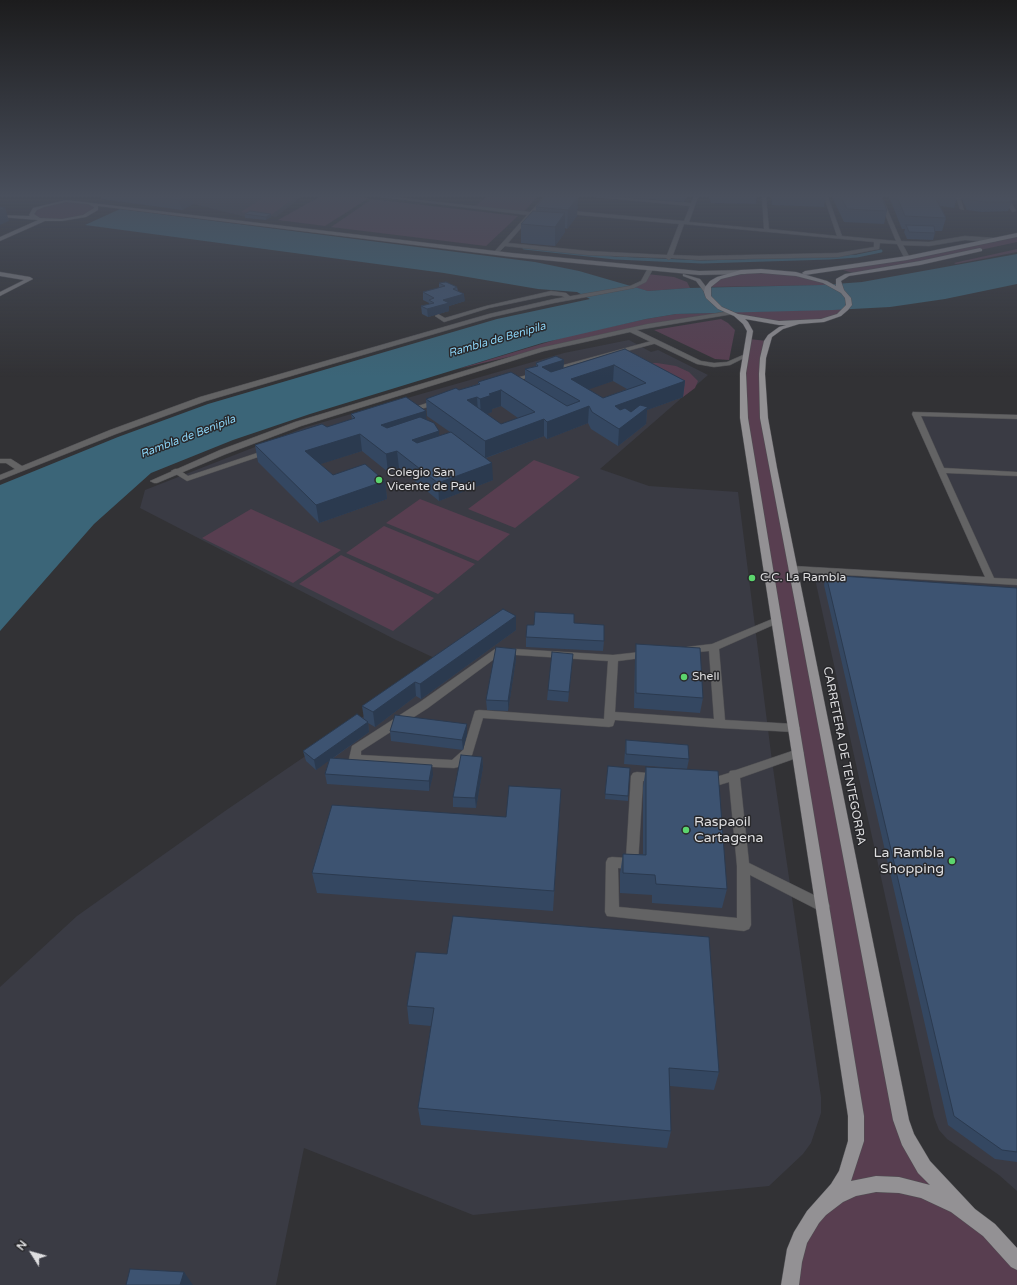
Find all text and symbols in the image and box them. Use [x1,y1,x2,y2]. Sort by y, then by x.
water label: Rambla de Benipila [447,320,547,360]
water label: Rambla de Benipila [139,413,237,461]
place label: Colegio San Vicente de Paúl [387,466,475,494]
marker: Colegio San Vicente de Paúl [374,475,384,485]
place label: C.C. La Rambla [760,571,846,585]
marker: C.C. La Rambla [747,573,757,583]
street label: CARRETERA DE TENTEGORRA [820,665,868,847]
place label: Shell [692,670,719,684]
marker: Shell [679,672,689,682]
place label: Raspaoil Cartagena [694,814,763,846]
marker: Raspaoil Cartagena [681,825,691,835]
place label: La Rambla Shopping [874,845,944,878]
marker: La Rambla Shopping [947,856,957,866]
north arrow [12,1233,52,1273]
text: N [14,1238,30,1253]

